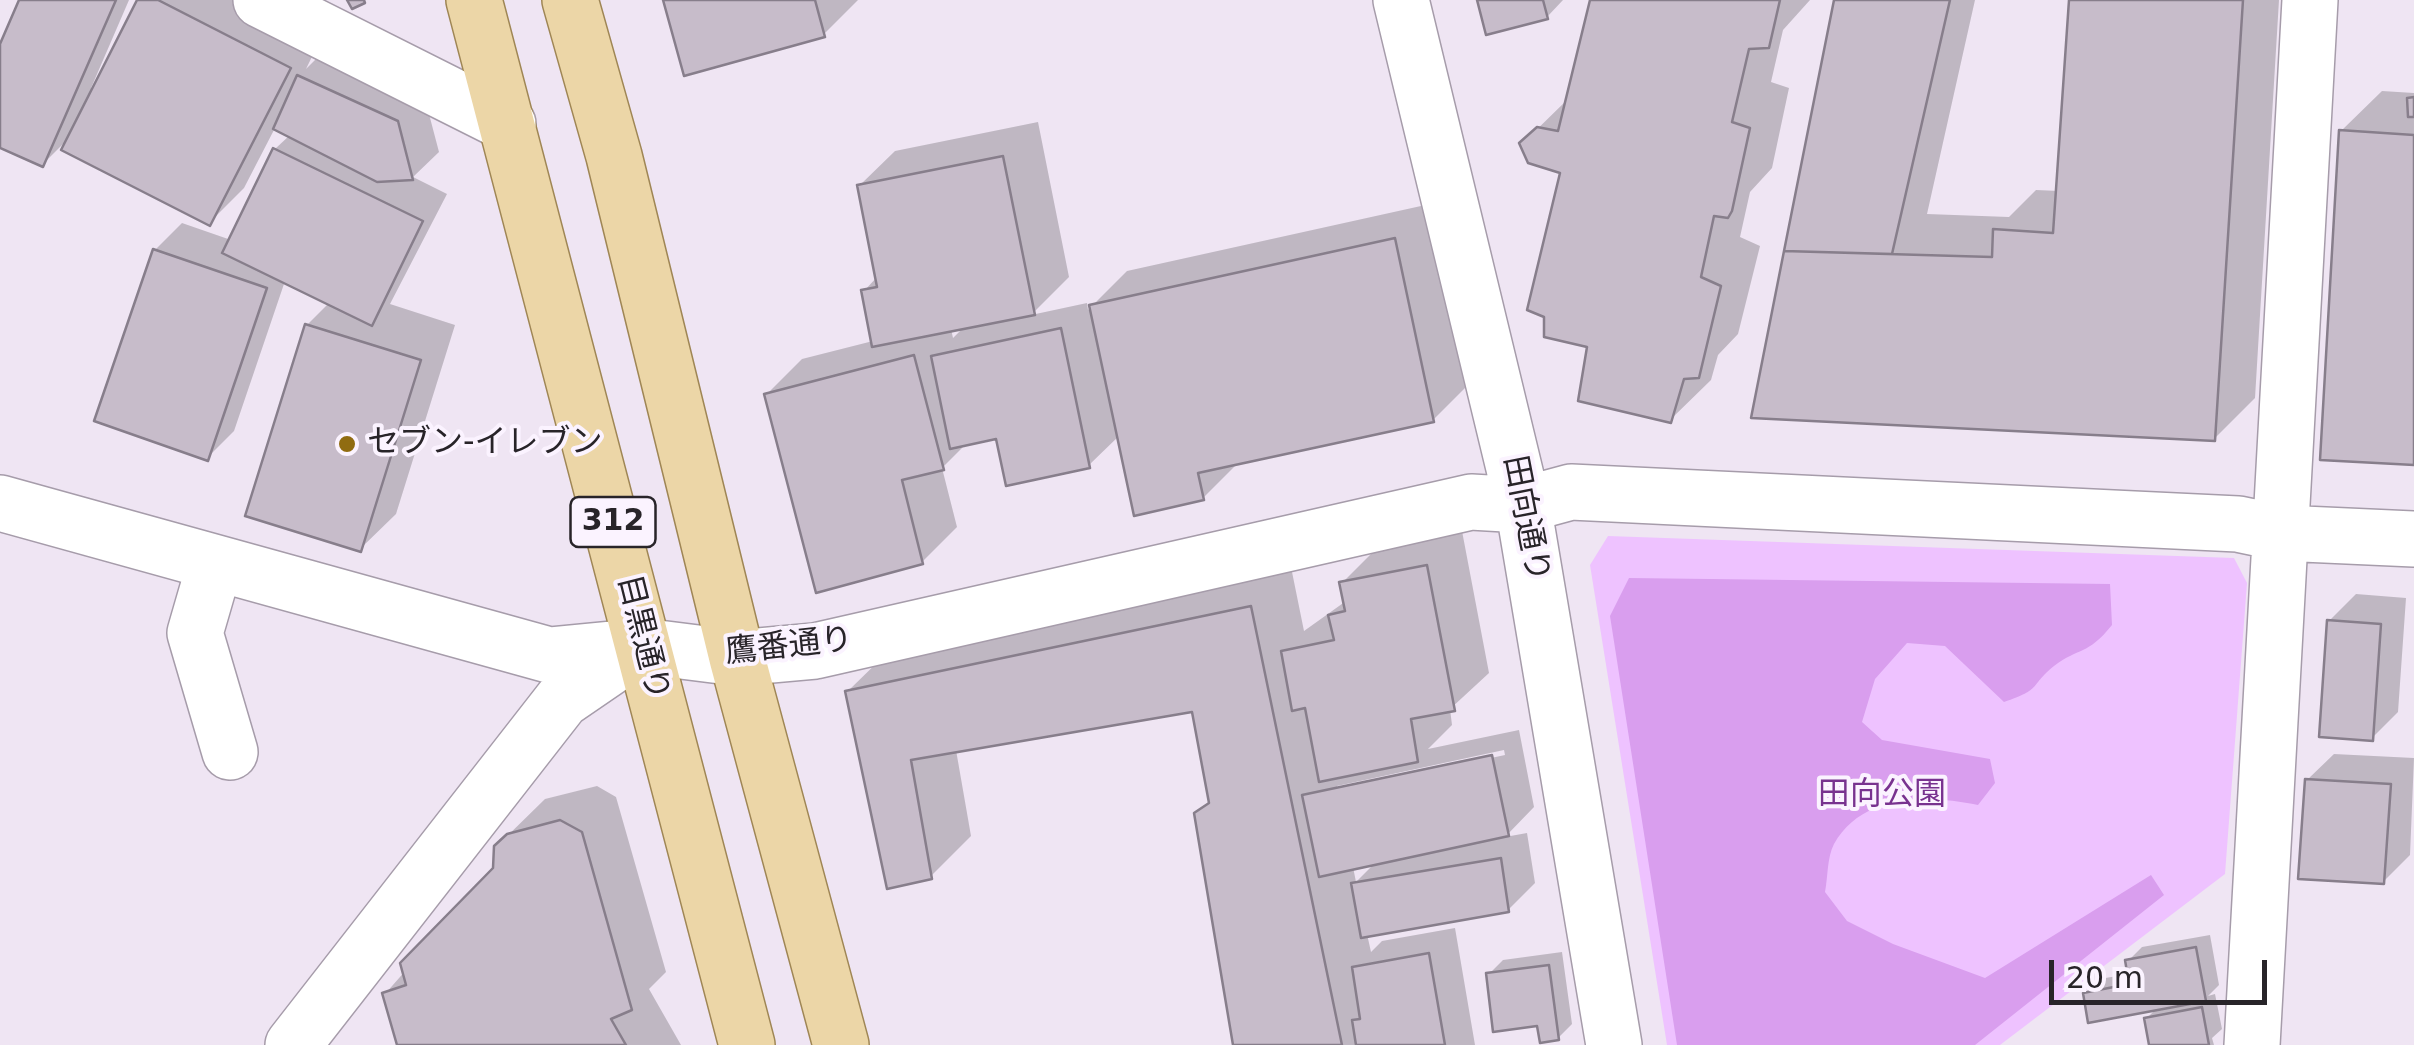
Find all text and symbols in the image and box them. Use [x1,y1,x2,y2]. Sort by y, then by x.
place label: セブン-イレブン [367,425,603,463]
marker: セブン-イレブン [336,433,358,455]
street label: 田向通り [1494,453,1556,585]
road number: 312 [570,497,656,547]
street label: 目黒通り [608,571,676,705]
street label: 鷹番通り [723,621,855,673]
park label: 田向公園 [1818,777,1946,815]
scale bar [2054,940,2272,1002]
text: 20 m [2066,960,2143,995]

